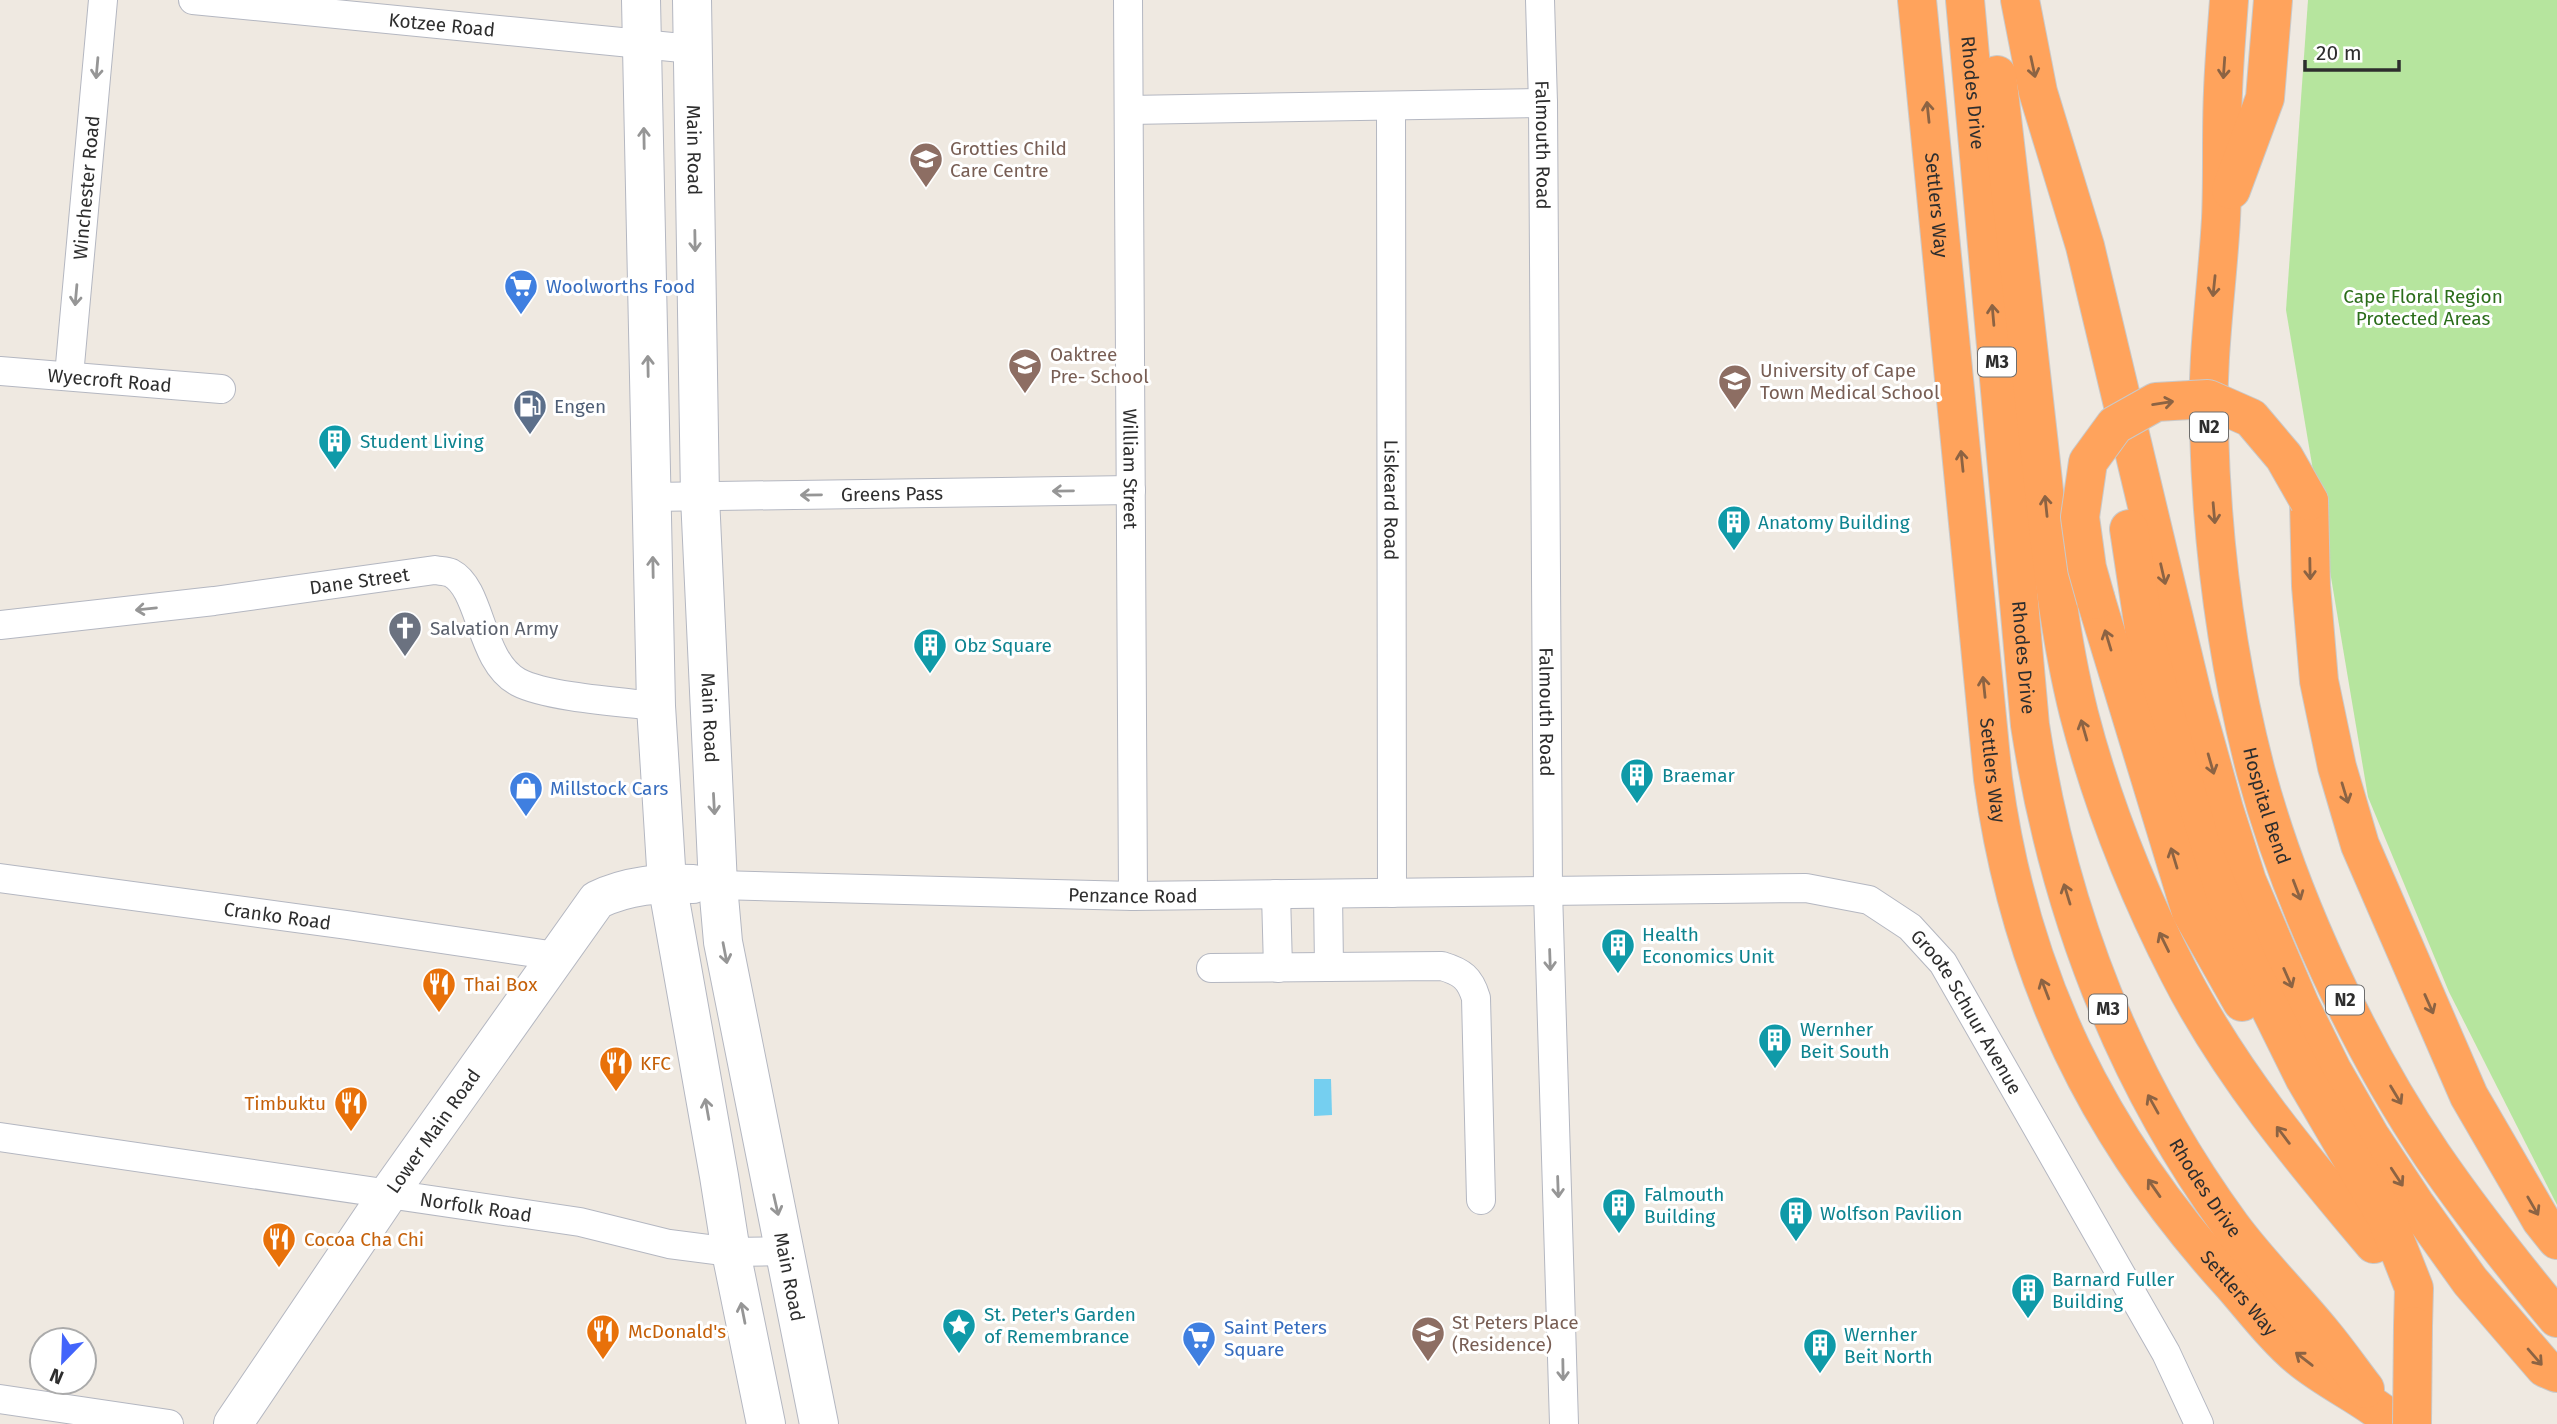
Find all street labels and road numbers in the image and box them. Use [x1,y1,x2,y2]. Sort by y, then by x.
street label: Kotzee Road [388,8,496,42]
street label: Rhodes Drive [1956,35,1989,150]
street label: Falmouth Road [1530,80,1555,210]
street label: Main Road [682,105,706,195]
street label: Winchester Road [69,115,104,261]
street label: Settlers Way [1920,151,1953,259]
road number: M3 [1978,348,2016,376]
street label: Wyecroft Road [47,364,173,397]
street label: William Street [1118,409,1142,530]
road number: N2 [2190,412,2228,442]
street label: Liskeard Road [1379,440,1403,560]
street label: Greens Pass [841,482,943,506]
street label: Dane Street [308,563,411,599]
street label: Rhodes Drive [2007,600,2040,715]
street label: Falmouth Road [1534,647,1558,777]
street label: Main Road [696,672,723,763]
street label: Settlers Way [1975,717,2011,825]
street label: Hospital Bend [2238,745,2295,867]
street label: Penzance Road [1068,883,1198,908]
street label: Cranko Road [222,897,332,935]
street label: Groote Schuur Avenue [1906,925,2027,1099]
road number: N2 [2326,986,2364,1015]
road number: M3 [2089,994,2127,1024]
street label: Lower Main Road [382,1065,485,1198]
street label: Rhodes Drive [2164,1134,2246,1242]
street label: Norfolk Road [418,1188,533,1227]
street label: Main Road [769,1230,809,1323]
street label: Settlers Way [2196,1246,2283,1341]

